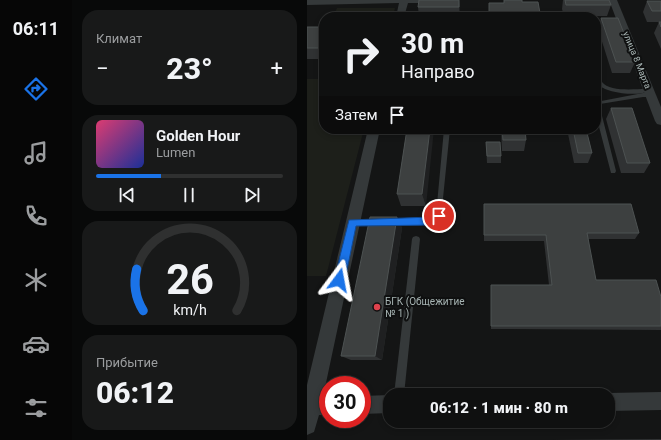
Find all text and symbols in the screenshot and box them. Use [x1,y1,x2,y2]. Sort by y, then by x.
text: 06:11 [13,18,59,39]
text: 30 m [401,27,464,60]
icon: right [335,28,387,80]
street label: улица 8 Марта [621,30,653,90]
text: Климат [96,31,142,46]
text: 23° [166,51,213,86]
text: − [96,56,109,81]
text: + [271,56,283,81]
text: Направо [401,61,474,82]
icon: directions [22,75,50,103]
icon: arrive [386,104,408,126]
text: Затем [335,106,378,124]
text: Golden Hour [156,127,240,145]
icon: music [22,139,50,167]
text: Lumen [156,145,195,160]
icon: previous [116,184,138,206]
icon: pause [178,184,200,206]
icon: next [241,184,263,206]
pin [422,199,456,233]
icon: phone [22,202,50,230]
icon: arrive [428,205,450,227]
text: 26 [166,254,213,303]
position arrow [318,259,360,301]
icon: climate [22,266,50,294]
place label: БГК (Общежитие № 1 ) [385,296,464,320]
text: km/h [173,301,206,317]
marker: БГК (Общежитие № 1 ) [372,302,382,312]
icon: car [22,330,50,358]
text: Прибытие [96,355,158,370]
text: 06:12 [96,375,174,410]
speed limit sign: 30 [319,376,371,428]
icon: filters [22,394,50,422]
text: 06:12 · 1 мин · 80 m [430,399,568,417]

